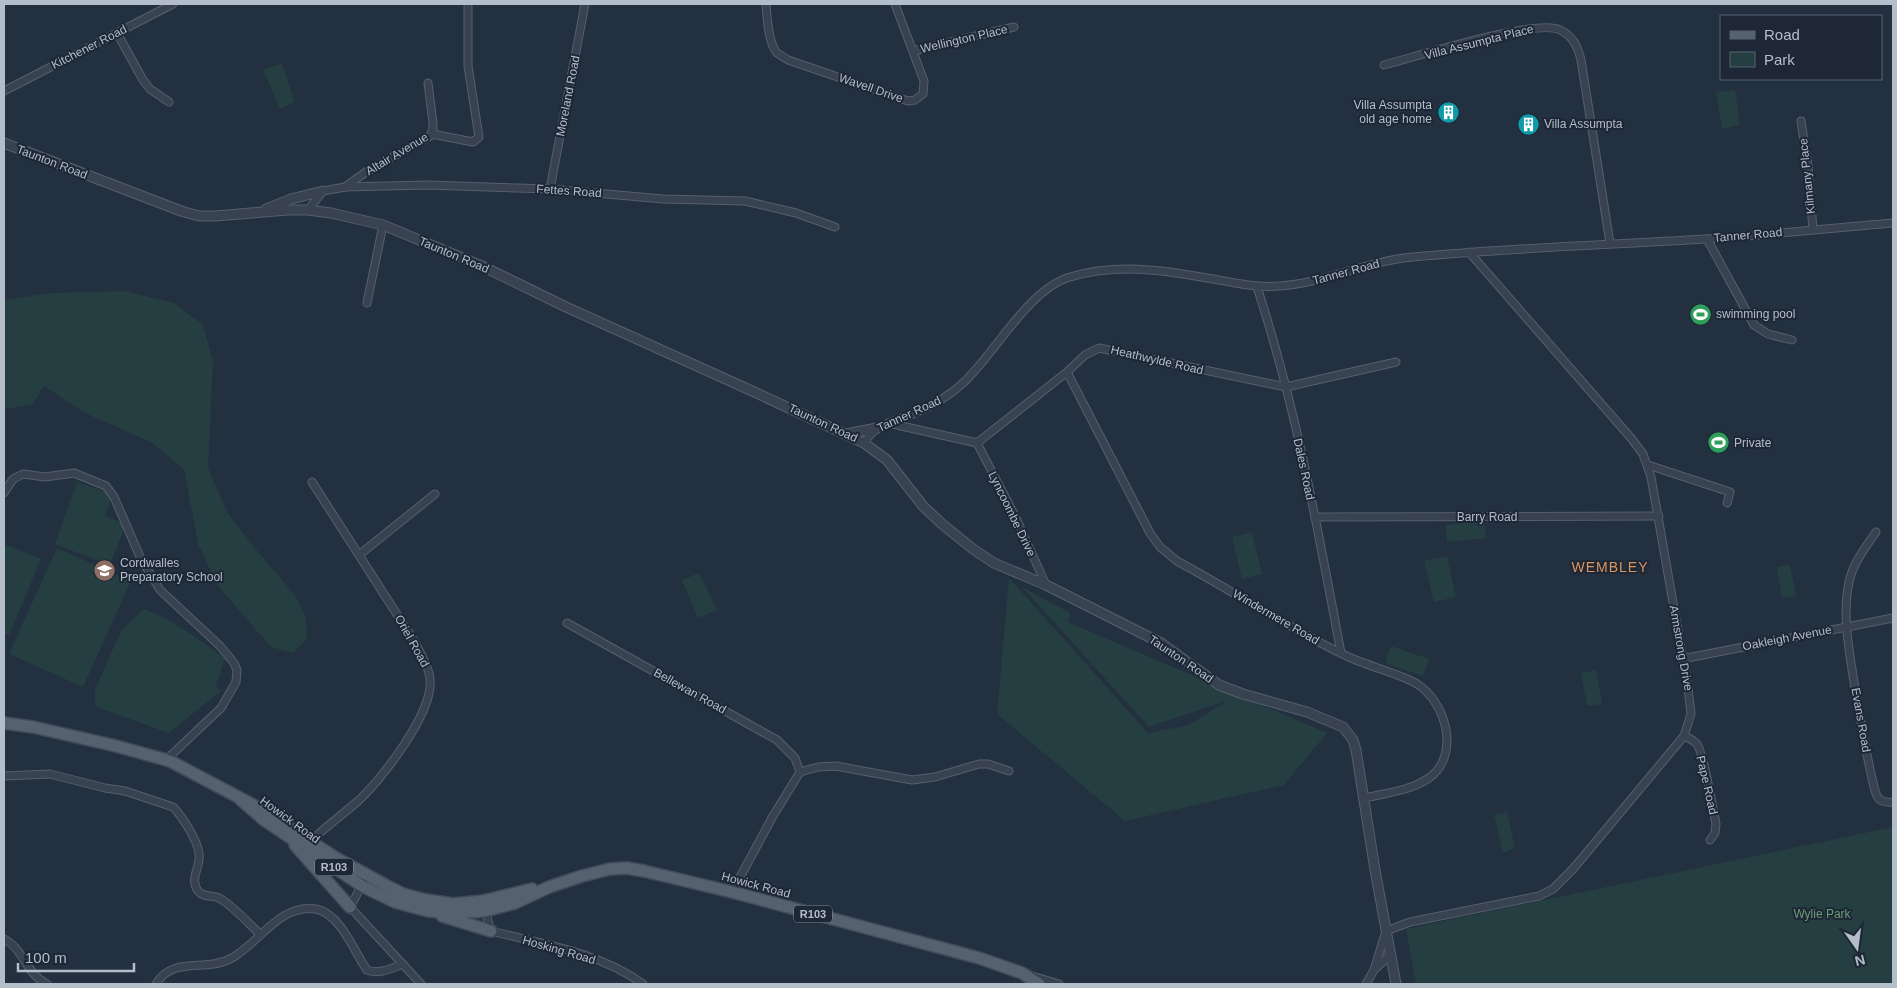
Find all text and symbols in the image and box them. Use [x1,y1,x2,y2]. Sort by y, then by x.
legend [1720,15,1882,80]
street label: Kitchener Road [49,22,129,72]
street label: Wellington Place [919,22,1009,56]
street label: Villa Assumpta Place [1423,22,1535,62]
text: Road [1764,26,1800,43]
text: Park [1764,51,1795,68]
street label: Moreland Road [553,54,583,138]
street label: Wavell Drive [837,70,905,106]
place label: Villa Assumpta old age home [1354,98,1432,126]
building icon: Villa Assumpta old age home [1436,100,1460,124]
building icon: Villa Assumpta [1516,112,1540,136]
place label: Villa Assumpta [1544,117,1623,131]
street label: Altair Avenue [363,130,431,178]
street label: Kilmany Place [1796,137,1818,215]
street label: Taunton Road [15,142,89,182]
street label: Fettes Road [536,182,602,200]
street label: Tanner Road [1713,225,1783,245]
street label: Taunton Road [417,234,491,276]
street label: Tanner Road [1311,256,1381,288]
sports icon: swimming pool [1688,302,1712,326]
place label: swimming pool [1716,307,1795,321]
street label: Heathwylde Road [1109,343,1205,377]
street label: Tanner Road [875,393,943,435]
street label: Taunton Road [786,401,860,445]
sports icon: Private [1706,431,1730,455]
place label: Private [1734,436,1772,450]
street label: Dales Road [1291,437,1317,501]
street label: Lyncoombe Drive [985,469,1039,559]
street label: Barry Road [1457,510,1517,524]
place label: Cordwalles Preparatory School [120,556,223,584]
school or university icon: Cordwalles Preparatory School [92,558,116,582]
district label: WEMBLEY [1571,559,1649,575]
street label: Windermere Road [1230,587,1322,647]
street label: Armstrong Drive [1667,604,1695,692]
street label: Oriel Road [392,613,432,669]
street label: Oakleigh Avenue [1741,622,1833,654]
street label: Taunton Road [1146,632,1216,686]
street label: Bellewan Road [651,665,729,717]
street label: Evans Road [1848,687,1874,753]
street label: Pape Road [1693,754,1721,816]
street label: Howick Road [257,794,323,846]
road number: R103 [315,859,353,876]
street label: Howick Road [720,869,792,901]
road number: R103 [794,906,832,922]
park label: Wylie Park [1793,907,1852,921]
north arrow [1832,923,1882,973]
street label: Hosking Road [521,933,597,967]
scale bar [18,940,134,972]
text: 100 m [25,949,67,966]
text: N [1853,952,1867,970]

